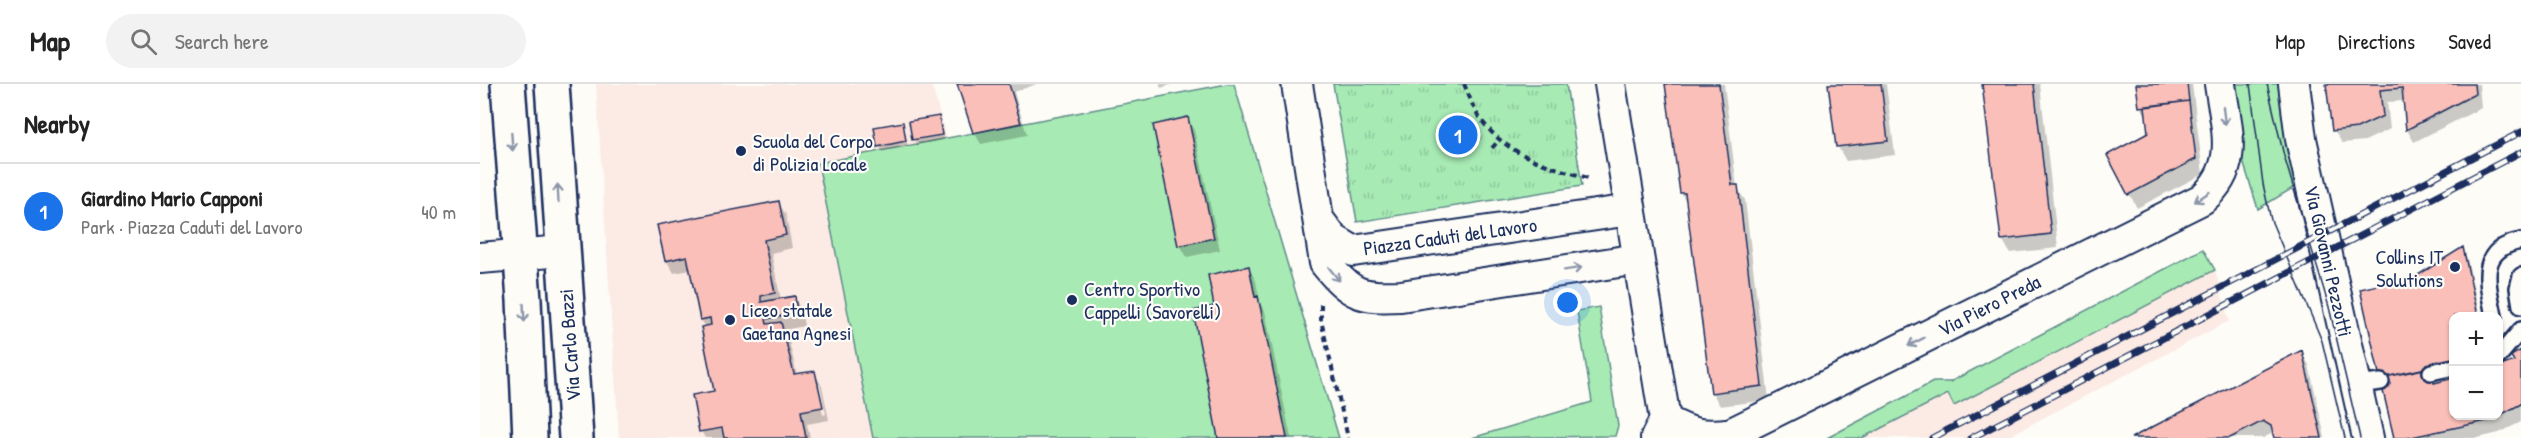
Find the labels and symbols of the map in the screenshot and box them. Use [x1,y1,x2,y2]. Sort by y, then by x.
one-way arrow [2219,106,2230,125]
pin: 1 [1438,112,1478,158]
place label: Scuola del Corpo di Polizia Locale [753,127,873,177]
one-way arrow [507,132,518,152]
marker: Scuola del Corpo di Polizia Locale [734,144,748,158]
one-way arrow [553,183,564,203]
street label: Via Giovanni Pezzotti [2298,183,2360,339]
one-way arrow [2195,191,2211,203]
street label: Piazza Caduti del Lavoro [1362,210,1538,262]
place label: Collins IT Solutions [2375,243,2444,293]
marker: Collins IT Solutions [2448,260,2462,274]
one-way arrow [1563,264,1582,275]
one-way arrow [1328,266,1341,282]
street label: Via Piero Preda [1933,268,2045,342]
place label: Centro Sportivo Cappelli (Savorelli) [1084,275,1221,325]
street label: Via Carlo Bazzi [552,288,586,402]
your location [1553,288,1582,317]
marker: Centro Sportivo Cappelli (Savorelli) [1065,293,1079,307]
place label: Liceo statale Gaetana Agnesi [742,296,851,346]
one-way arrow [519,302,530,322]
marker: Liceo statale Gaetana Agnesi [723,313,737,327]
one-way arrow [1907,336,1925,348]

